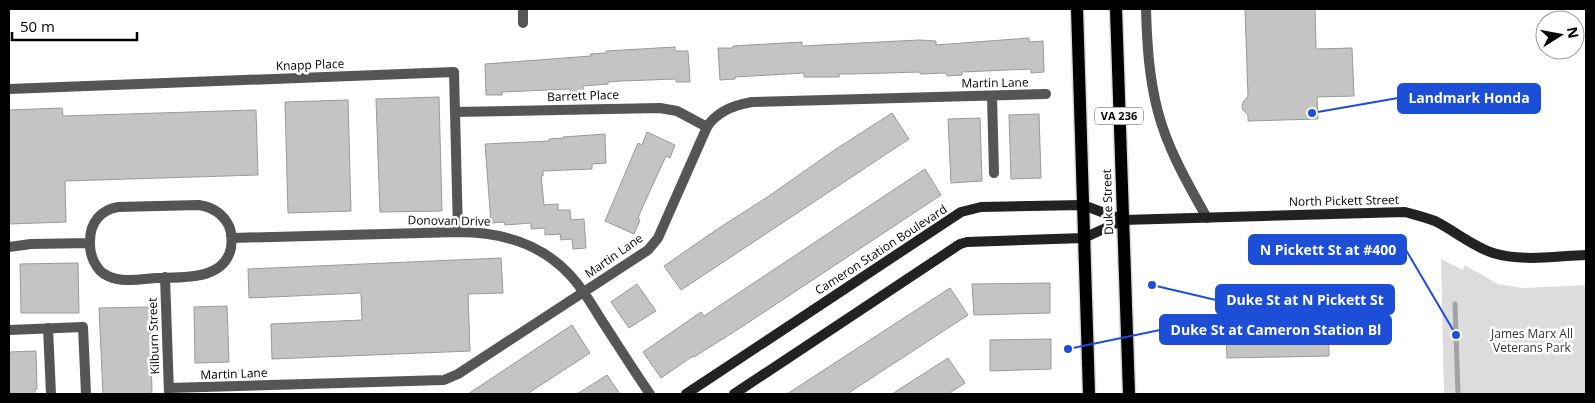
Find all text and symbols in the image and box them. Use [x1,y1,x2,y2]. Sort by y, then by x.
scale bar [12,10,138,42]
north arrow [1535,10,1585,60]
text: 50 m [20,16,55,36]
text: N [1563,25,1584,40]
street label: Knapp Place [275,55,345,74]
street label: Martin Lane [961,73,1029,92]
callout: Landmark Honda [1398,84,1540,113]
street label: Barrett Place [547,86,620,105]
text: Landmark Honda [1408,88,1530,107]
road number: VA 236 [1095,108,1143,124]
street label: Duke Street [1098,169,1117,235]
street label: North Pickett Street [1289,191,1399,210]
street label: Cameron Station Boulevard [811,200,950,299]
street label: Donovan Drive [407,211,491,230]
street label: Martin Lane [581,229,646,282]
callout: N Pickett St at #400 [1249,235,1406,264]
text: N Pickett St at #400 [1260,240,1396,259]
callout: Duke St at N Pickett St [1216,285,1394,314]
text: Duke St at N Pickett St [1226,290,1384,309]
street label: Kilburn Street [144,297,163,375]
callout: Duke St at Cameron Station Bl [1160,315,1391,344]
text: Duke St at Cameron Station Bl [1171,320,1381,339]
park label: James Marx All Veterans Park [1490,325,1573,356]
street label: Martin Lane [200,364,268,383]

